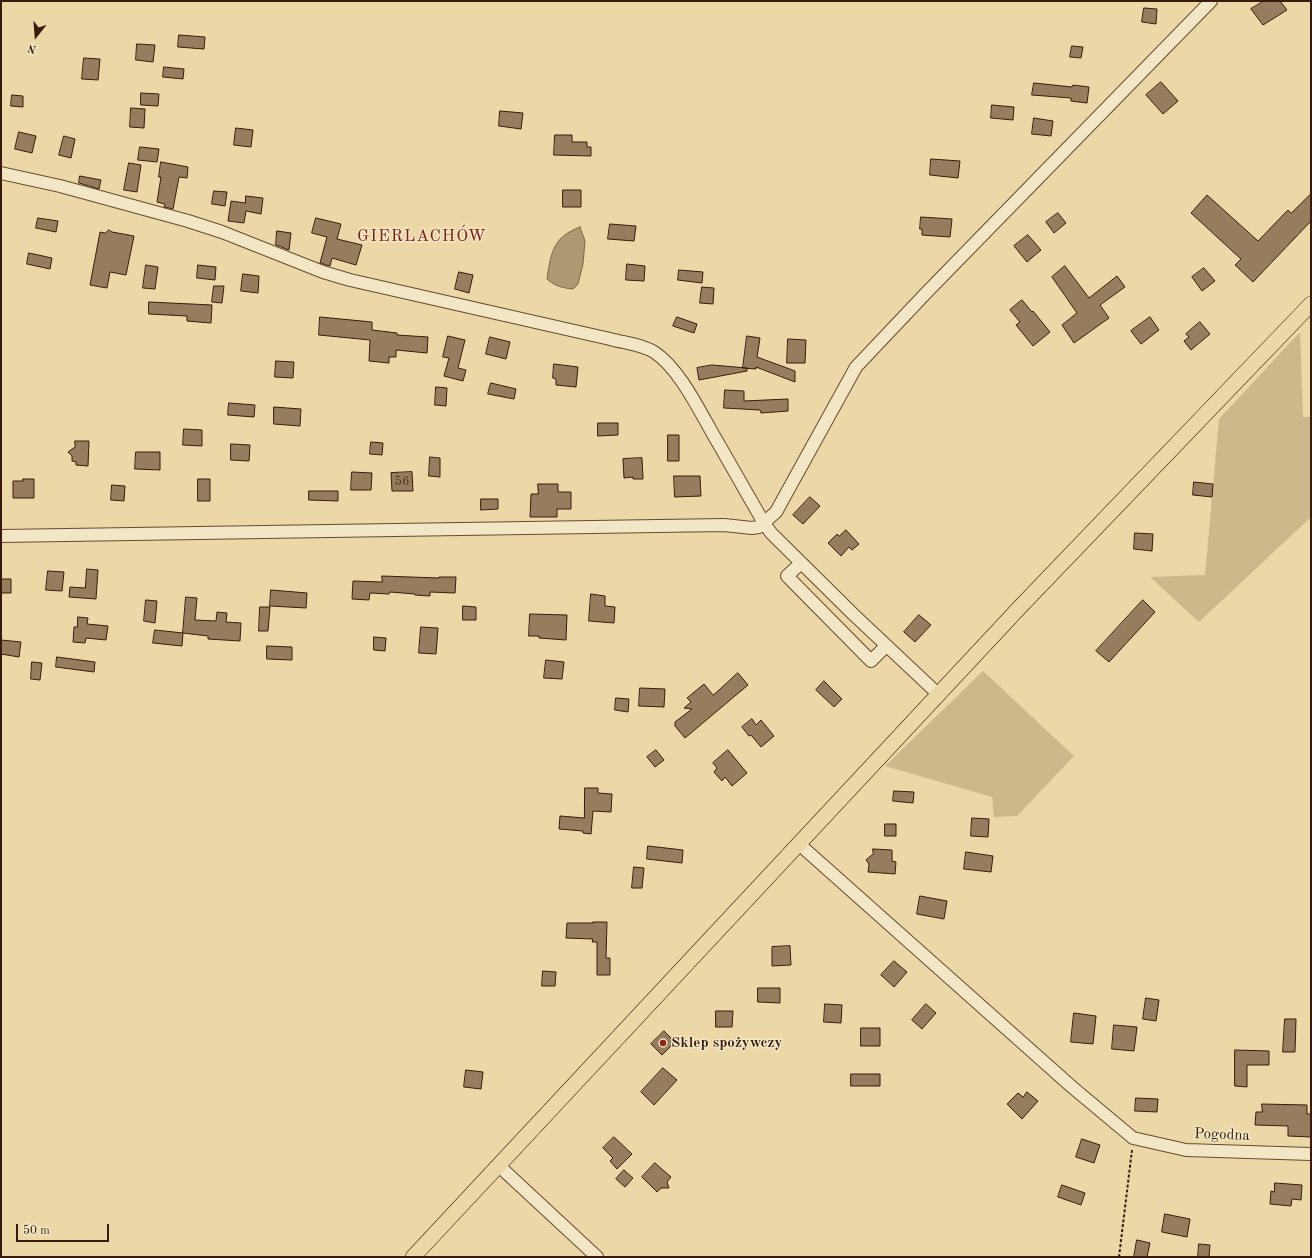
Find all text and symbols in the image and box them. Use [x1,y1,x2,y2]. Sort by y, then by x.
north arrow [16,16,56,56]
text: N [27,41,38,54]
district label: GIERLACHÓW [357,227,487,247]
house number: 56 [394,474,410,490]
place label: Sklep spożywczy [671,1034,782,1052]
marker: Sklep spożywczy [658,1038,668,1048]
street label: Pogodna [1194,1125,1250,1145]
scale bar [18,1216,111,1242]
text: 50 m [23,1225,50,1237]

